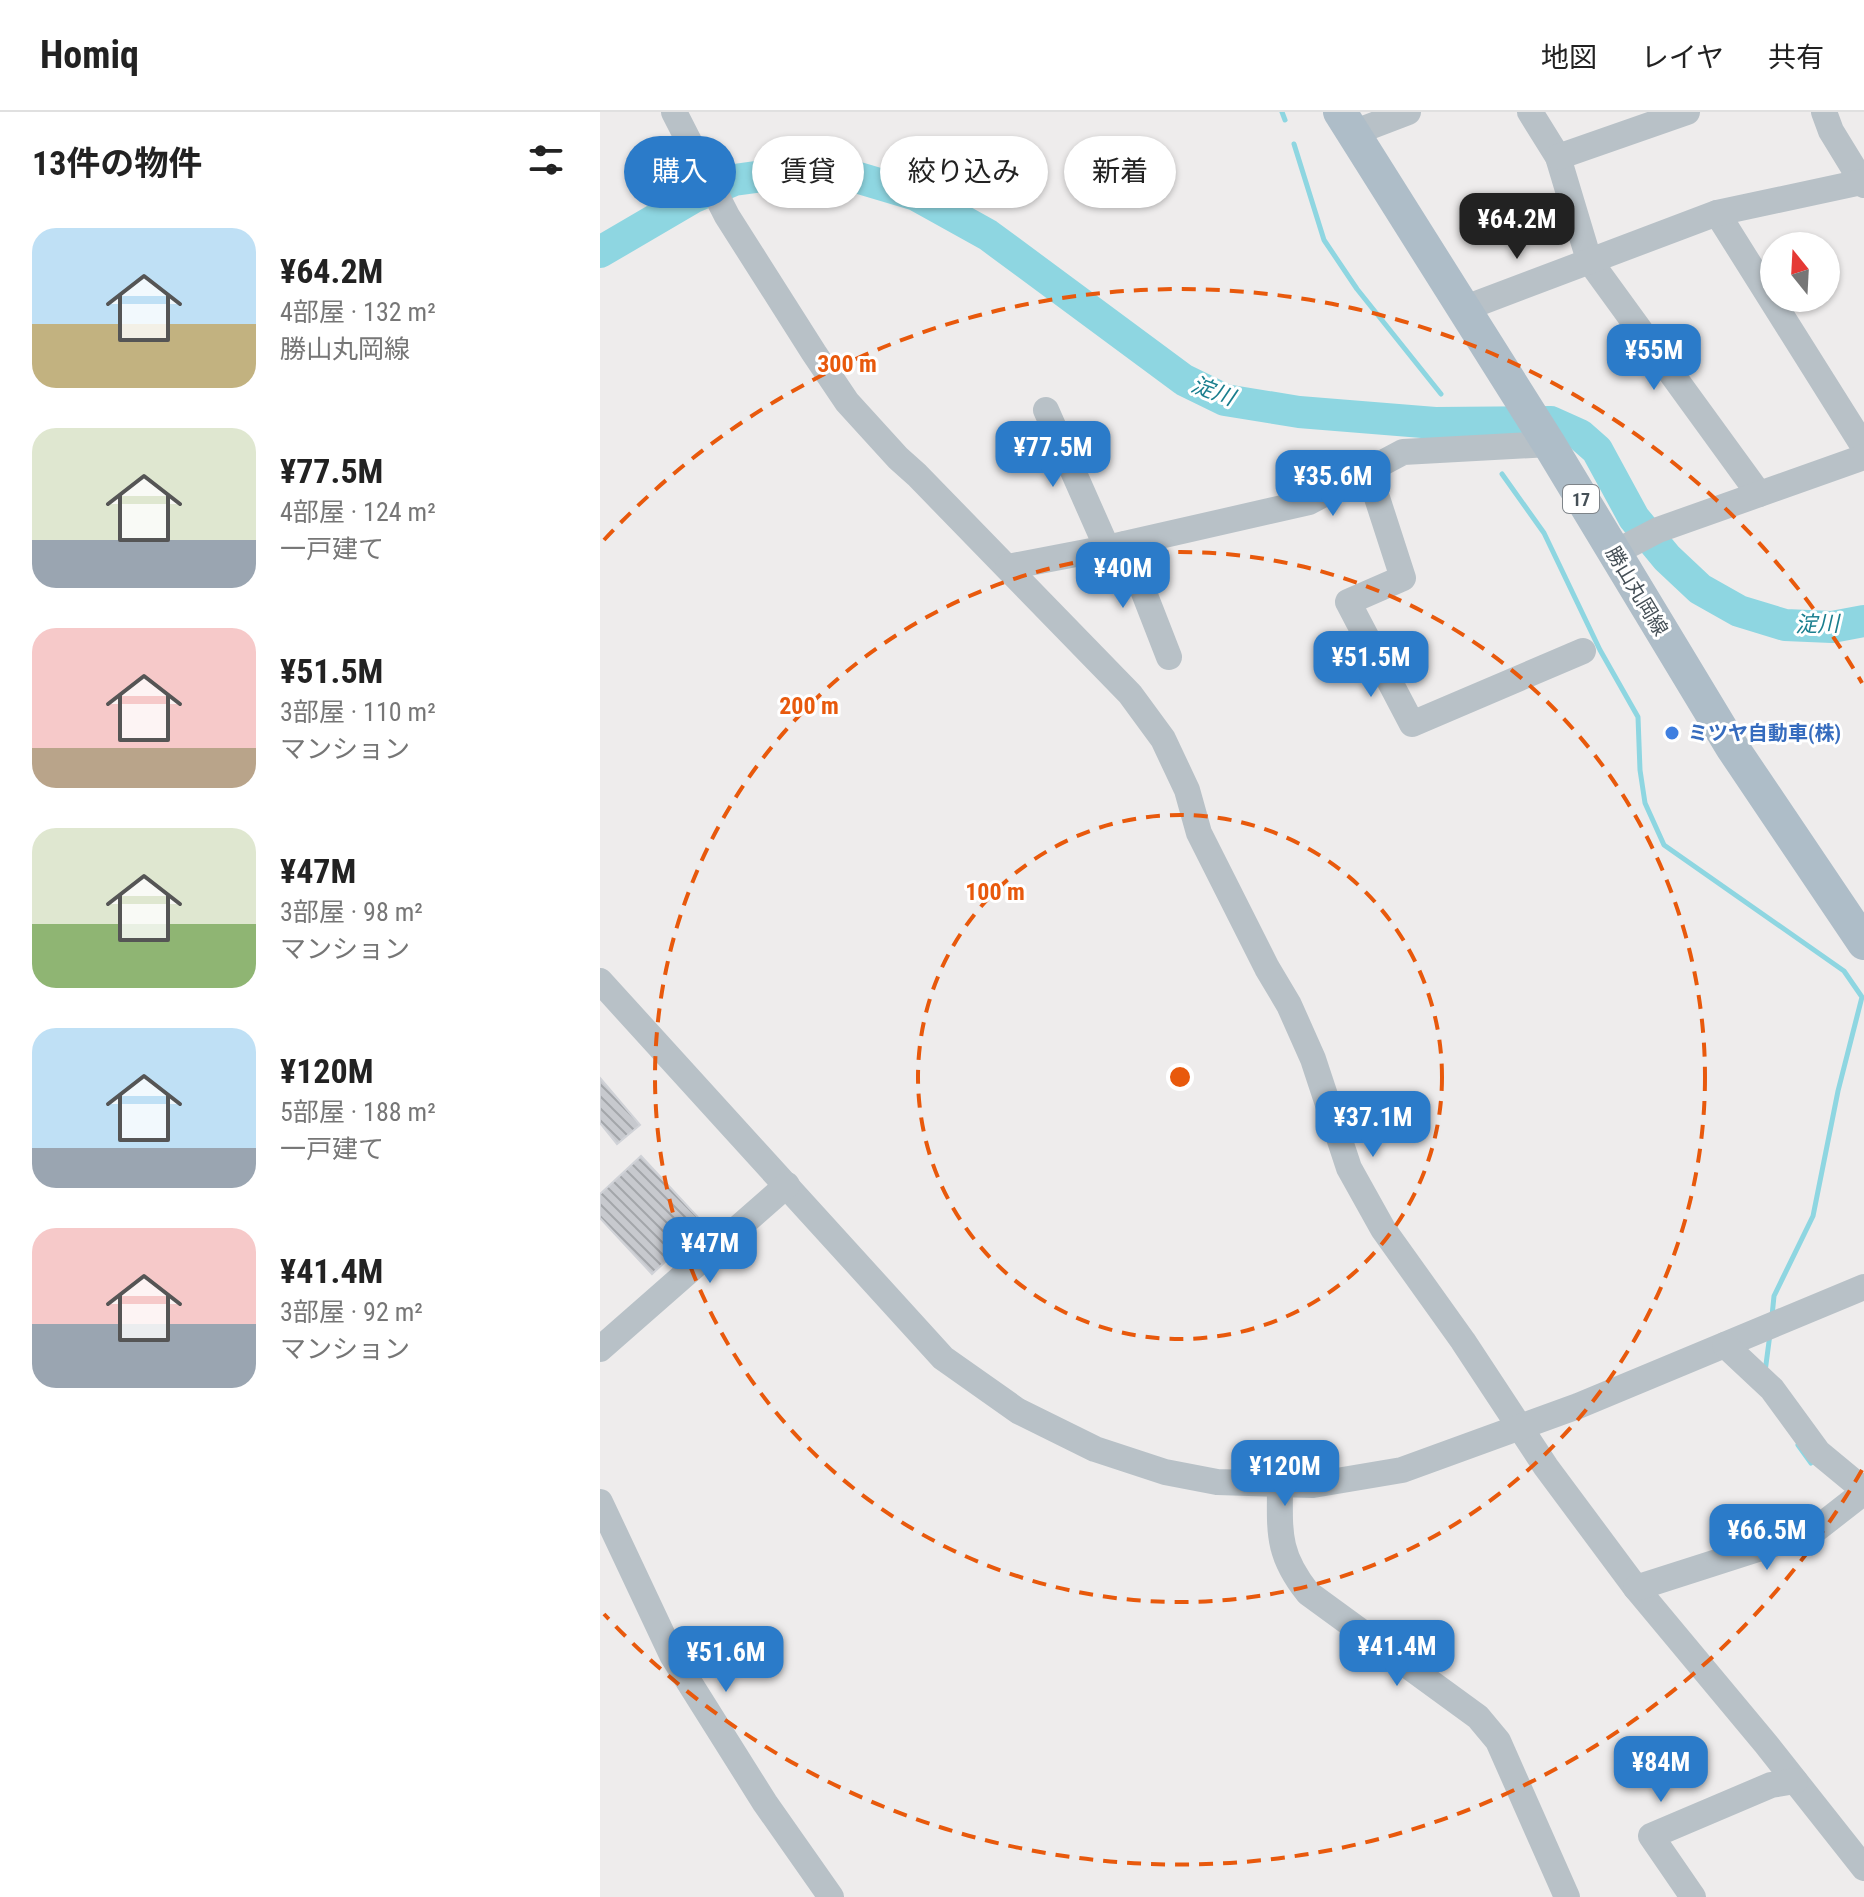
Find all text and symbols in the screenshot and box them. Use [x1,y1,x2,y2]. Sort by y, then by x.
text: Homiq [40,33,139,77]
text: 地図 [1541,41,1597,74]
text: レイヤ [1641,41,1724,74]
text: 共有 [1768,41,1824,74]
chip: 購入 [624,136,736,208]
chip: 賃貸 [752,136,864,208]
chip: 絞り込み [880,136,1048,208]
chip: 新着 [1064,136,1176,208]
icon: filters [524,138,568,182]
text: 13件の物件 [32,143,202,183]
pin: ¥64.2M [1452,193,1582,261]
text: ¥64.2M [1477,204,1557,234]
north arrow [1760,232,1840,312]
map controls [1760,232,1840,312]
text: ¥64.2M [280,251,383,291]
icon: home [96,260,192,356]
text: 4部屋 · 132 m² [280,297,436,327]
pin: ¥55M [1607,324,1701,392]
text: 勝山丸岡線 [280,334,410,364]
text: ¥55M [1625,335,1683,365]
text: 300 m [817,350,877,378]
water label: 淀川 [1188,372,1240,411]
pin: ¥77.5M [988,421,1118,489]
text: ¥77.5M [1013,432,1093,462]
pin: ¥35.6M [1268,450,1398,518]
text: ¥77.5M [280,451,383,491]
icon: home [96,460,192,556]
text: ¥35.6M [1293,461,1373,491]
road number: 17 [1563,485,1599,513]
text: 4部屋 · 124 m² [280,497,436,527]
text: 一戸建て [280,534,384,564]
pin: ¥40M [1076,542,1170,610]
street label: 勝山丸岡線 [1601,542,1673,640]
text: ¥40M [1094,553,1152,583]
water label: 淀川 [1795,611,1841,637]
pin: ¥51.5M [1306,631,1436,699]
text: ¥51.5M [1331,642,1411,672]
text: ¥51.5M [280,651,383,691]
icon: home [96,660,192,756]
text: 200 m [779,692,839,720]
text: 3部屋 · 110 m² [280,697,436,727]
place label: ミツヤ自動車(株) [1688,721,1841,745]
marker: ミツヤ自動車(株) [1663,724,1681,742]
text: マンション [280,734,410,764]
text: ¥47M [280,851,356,891]
icon: home [96,860,192,956]
text: 100 m [965,878,1025,906]
text: 3部屋 · 98 m² [280,897,423,927]
text: マンション [280,934,410,964]
text: ¥120M [280,1051,373,1091]
icon: home [96,1060,192,1156]
centre of rings [1166,1063,1194,1091]
pin: ¥37.1M [1308,1091,1438,1159]
text: 5部屋 · 188 m² [280,1097,436,1127]
text: ¥37.1M [1333,1102,1413,1132]
text: 一戸建て [280,1134,384,1164]
pin: ¥47M [663,1217,757,1285]
text: ¥47M [681,1228,739,1258]
text: ¥41.4M [280,1251,383,1291]
icon: home [96,1260,192,1356]
text: 3部屋 · 92 m² [280,1297,423,1327]
text: マンション [280,1334,410,1364]
pin: ¥120M [1229,1440,1341,1508]
text: ¥120M [1249,1451,1321,1481]
pin: ¥66.5M [1702,1504,1832,1572]
text: ¥66.5M [1727,1515,1807,1545]
pin: ¥41.4M [1332,1620,1462,1688]
pin: ¥51.6M [661,1626,791,1694]
text: ¥41.4M [1357,1631,1437,1661]
text: ¥51.6M [686,1637,766,1667]
pin: ¥84M [1614,1736,1708,1804]
text: ¥84M [1632,1747,1690,1777]

